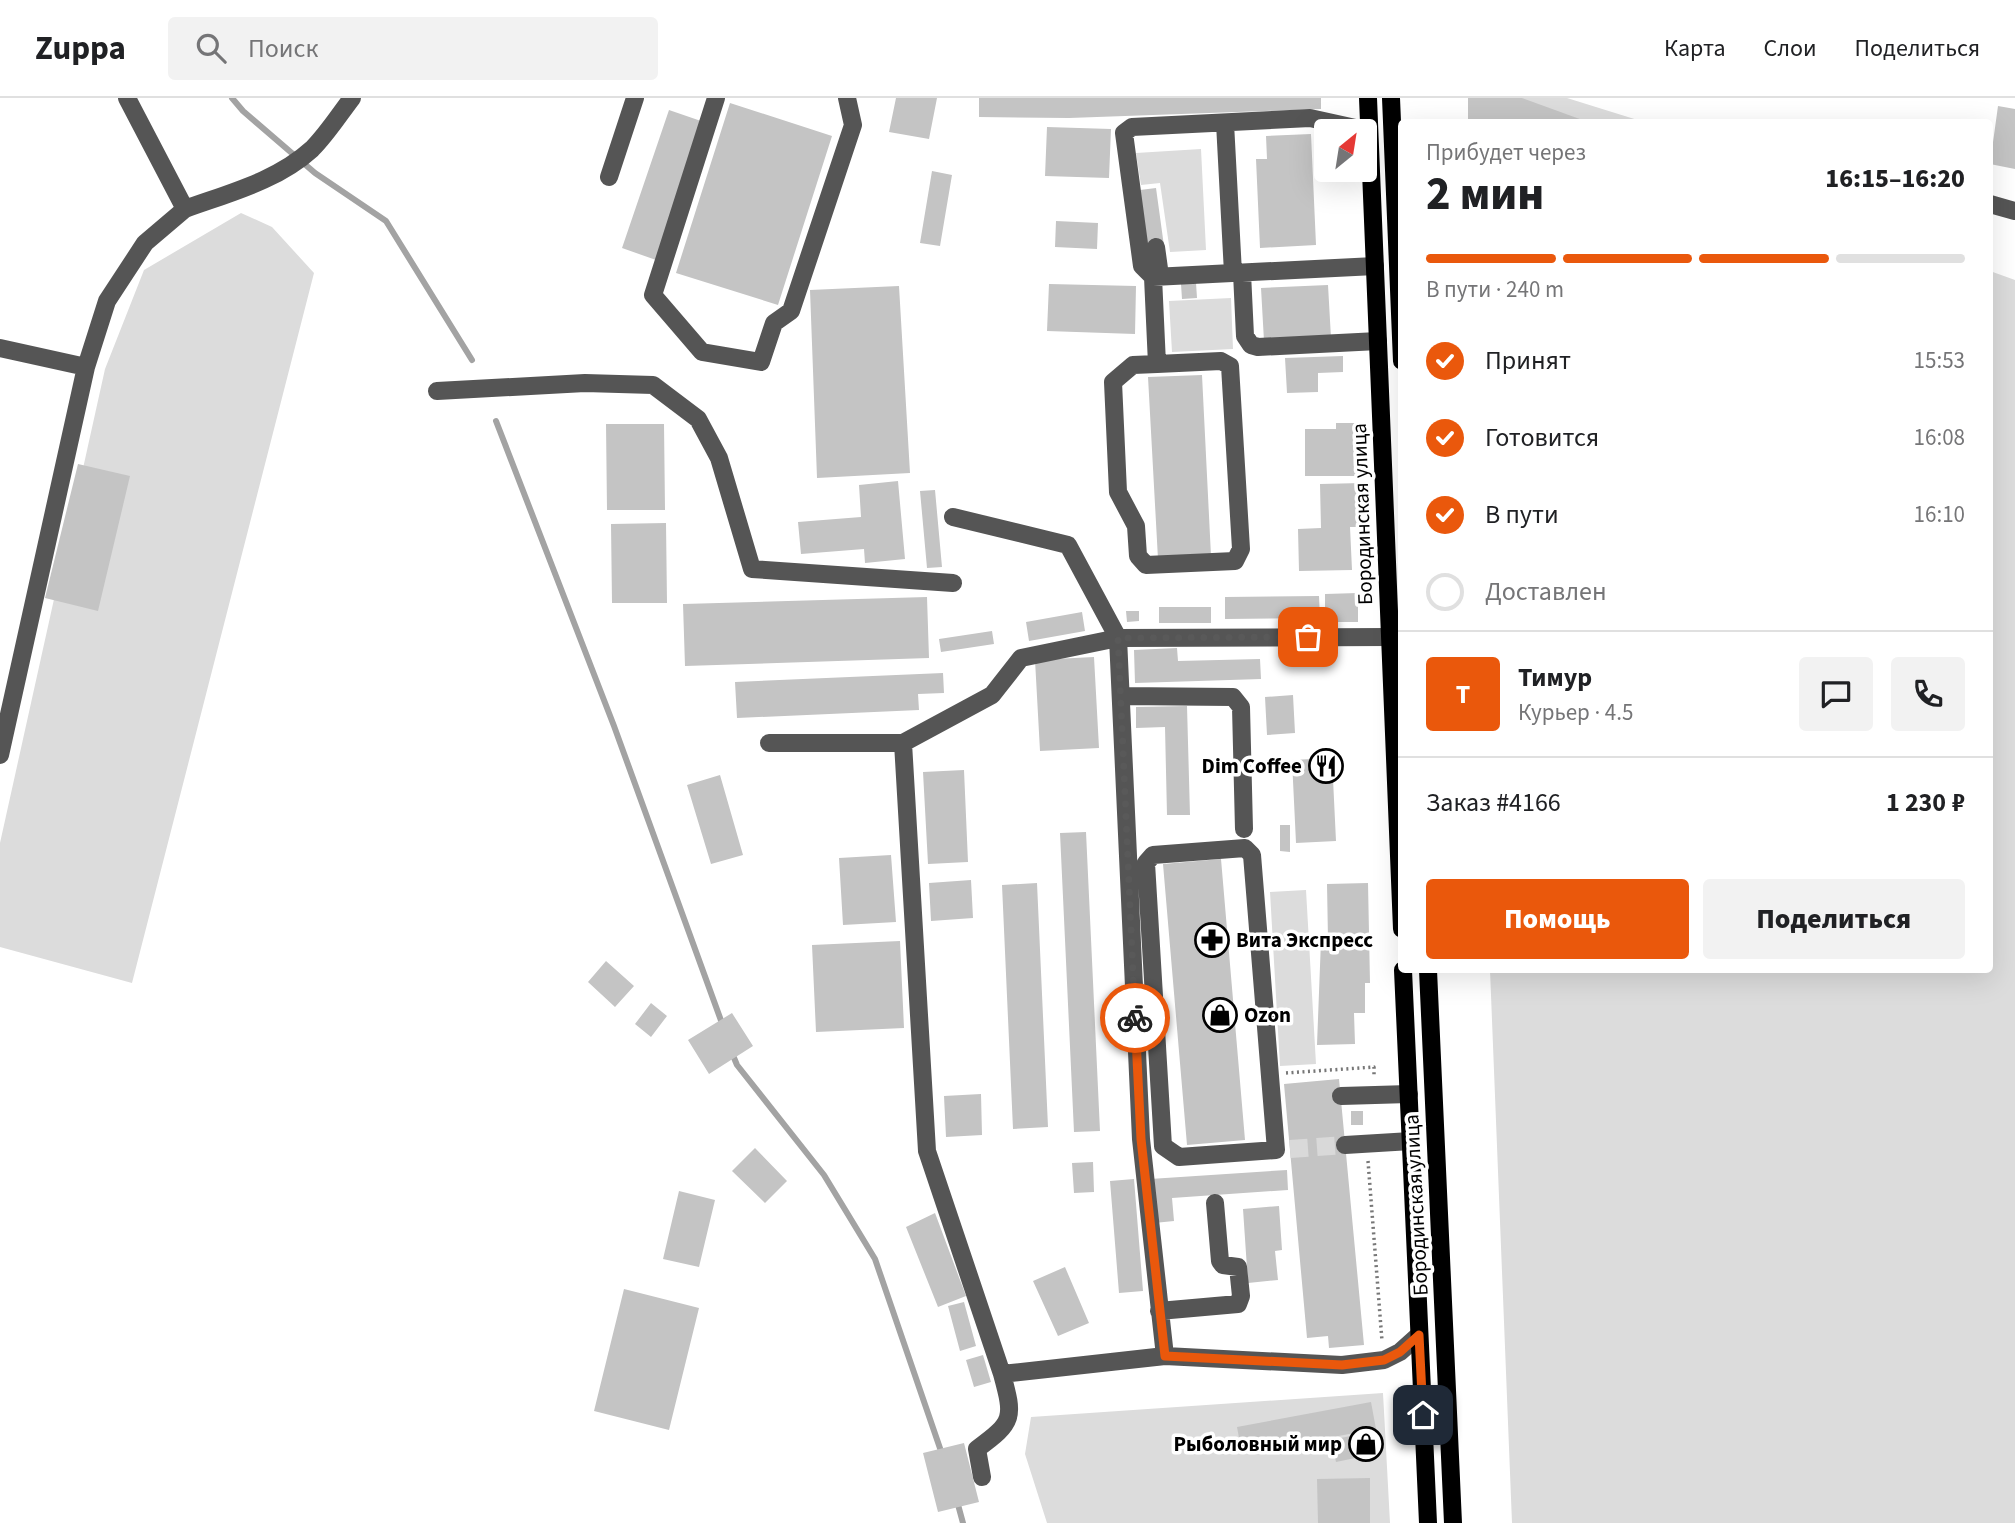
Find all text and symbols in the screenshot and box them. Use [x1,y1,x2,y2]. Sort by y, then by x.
search box [168,17,658,80]
text: Zuppa [35,25,126,72]
icon: search [192,29,230,67]
text: Поиск [248,30,318,67]
text: Карта [1664,31,1726,66]
text: Слои [1764,31,1817,66]
text: Поделиться [1855,31,1980,66]
north arrow [1314,119,1377,182]
map controls [1314,119,1377,182]
text: Прибудет через [1426,136,1586,169]
text: 16:15–16:20 [1825,160,1965,197]
text: 2 мин [1426,162,1544,227]
text: В пути · 240 m [1426,273,1564,306]
icon: check [1426,342,1464,380]
text: Принят [1485,342,1571,379]
text: 15:53 [1914,344,1965,377]
icon: check [1426,419,1464,457]
text: Готовится [1485,419,1599,456]
text: 16:08 [1914,421,1965,454]
street label: Бородинская улица [1344,423,1380,605]
icon: check [1426,496,1464,534]
text: В пути [1485,496,1559,533]
text: 16:10 [1914,498,1965,531]
text: Доставлен [1485,573,1607,610]
pin [1278,607,1338,667]
icon: bag [1289,618,1327,656]
button: chat [1799,657,1873,731]
button: phone [1891,657,1965,731]
text: Тимур [1518,659,1592,696]
text: Т [1456,676,1470,713]
text: Курьер · 4.5 [1518,696,1633,729]
restaurant icon: Dim Coffee [1307,747,1345,785]
place label: Dim Coffee [1202,751,1302,781]
text: Заказ #4166 [1426,784,1561,821]
text: 1 230 ₽ [1886,784,1965,821]
button: Помощь [1426,879,1689,959]
button: Поделиться [1703,879,1965,959]
pharmacy icon: Вита Экспресс [1193,921,1231,959]
place label: Вита Экспресс [1236,925,1373,955]
courier [1100,983,1170,1053]
shop icon: Ozon [1201,996,1239,1034]
icon: bike [1116,999,1154,1037]
place label: Ozon [1244,1000,1291,1030]
street label: Бородинская улица [1396,1113,1436,1297]
pin [1393,1385,1453,1445]
icon: home [1404,1396,1442,1434]
shop icon: Рыболовный мир [1347,1425,1385,1463]
place label: Рыболовный мир [1173,1429,1342,1459]

